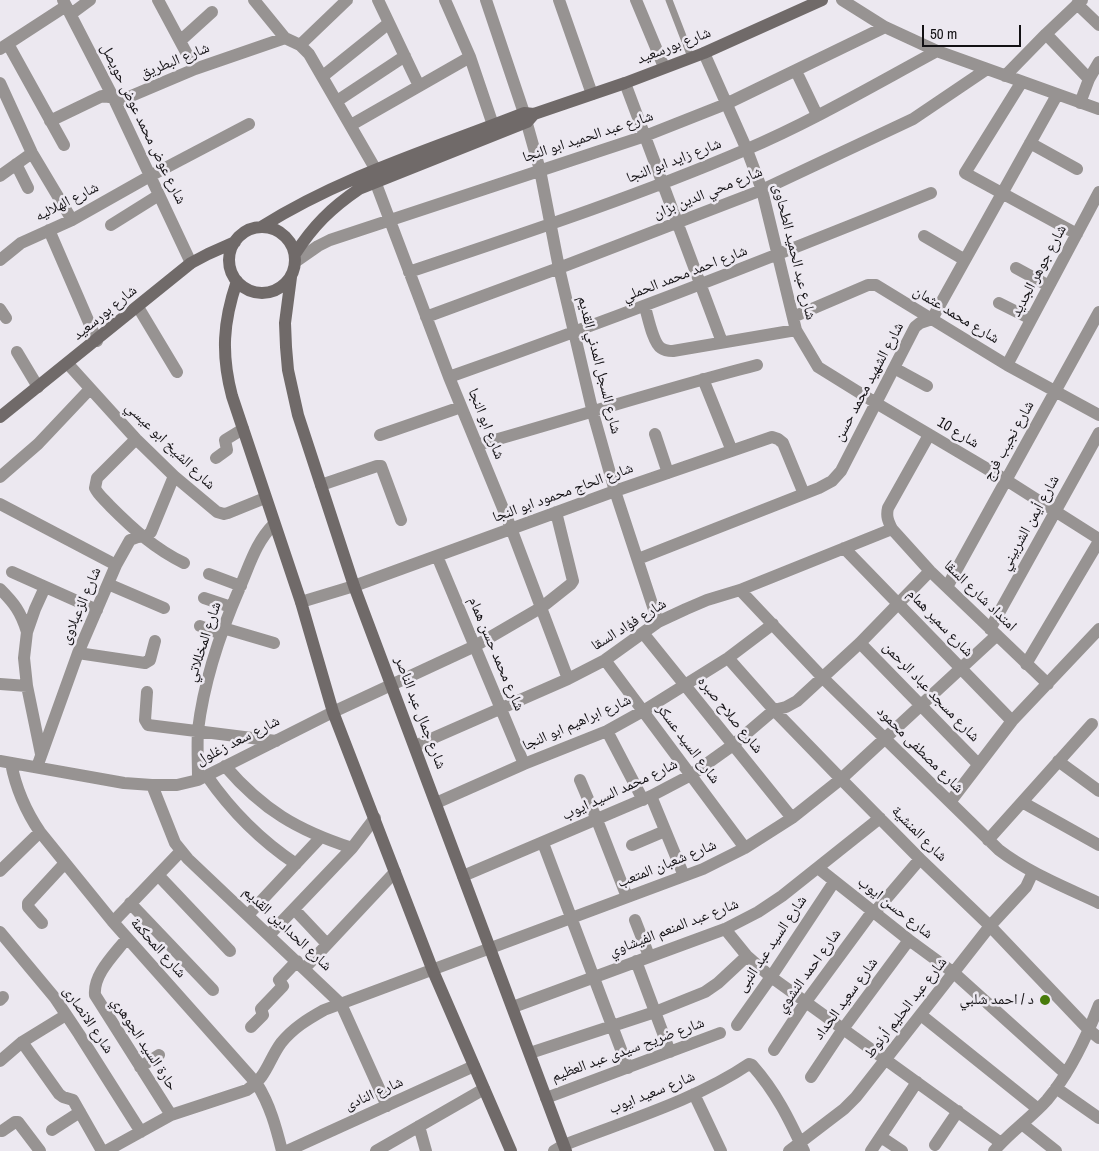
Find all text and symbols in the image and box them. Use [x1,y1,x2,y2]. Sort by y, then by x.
scale bar [924,15,1023,47]
text: 50 m [930,23,957,44]
street label: شارع بورسعيد [635,24,713,68]
street label: شارع البطريق [138,39,212,83]
street label: شارع عوض محمد عوض حويصل [96,41,190,207]
street label: شارع عبد الحميد ابو النجا [520,107,656,167]
street label: شارع زايد ابو النجا [624,135,724,187]
street label: شارع محي الدين بزان [651,163,765,223]
street label: شارع الهلاليه [32,178,102,226]
street label: شارع عبد الحميد الطحاوى [768,182,820,322]
street label: شارع جوهر الجديد [1007,222,1071,320]
street label: شارع احمد محمد الحملي [620,242,750,306]
street label: شارع بورسعيد [69,282,141,344]
street label: شارع محمد عثمان [910,282,1002,348]
street label: شارع السجل المدني القديم [573,294,625,436]
street label: شارع الشهيد محمد حسن [830,319,908,445]
street label: شارع ابو النجا [464,386,508,462]
street label: شارع الشيخ ابو عيسي [121,398,219,494]
street label: شارع نجيب فرج [980,398,1038,484]
street label: شارع 10 [934,414,982,452]
street label: شارع الحاج محمود ابو النجا [490,459,636,527]
street label: شارع أيمن الشربيني [996,472,1064,574]
street label: امتداد شارع السقا [940,557,1020,635]
street label: شارع الزعبلاوى [57,565,105,647]
street label: شارع سمير همام [903,585,977,661]
street label: شارع محمد حسن همام [464,594,528,714]
street label: شارع فؤاد السقا [588,595,670,655]
street label: شارع المخللاتي [183,600,225,684]
street label: شارع مسجد عباد الرحمن [879,638,983,746]
street label: شارع جمال عبد الناصر [390,654,450,772]
street label: شارع صلاح صبره [693,673,767,757]
street label: شارع ابراهيم ابو النجا [520,691,634,755]
street label: شارع السيد عسكر [652,701,724,787]
street label: شارع مصطفى محمود [873,703,967,797]
street label: شارع سعد زغلول [193,712,283,770]
street label: شارع محمد السيد ايوب [559,755,681,825]
street label: شارع المنشية [887,802,951,866]
street label: شارع شعبان المتعب [615,836,719,892]
street label: شارع حسن ايوب [854,873,936,943]
street label: شارع الحدادين القديم [239,883,335,975]
street label: شارع السيد عبد النبى [733,892,811,996]
street label: شارع عبد المنعم الفيشاوي [607,895,741,961]
street label: شارع المحكمة [126,914,190,982]
street label: شارع احمد النشوي [773,926,845,1016]
street label: شارع سعيد الحداد [810,954,882,1044]
street label: شارع عبد الحليم أرنوط [861,954,951,1062]
street label: شارع الانصارى [59,983,117,1057]
place label: د / احمد شلبي [959,991,1034,1009]
marker: د / احمد شلبي [1038,993,1052,1007]
street label: حارة السيد الجوهري [107,994,181,1094]
street label: شارع ضريح سيدى عبد العظيم [549,1014,707,1086]
street label: شارع سعيد ايوب [606,1068,698,1118]
street label: شارع النادى [342,1073,406,1115]

